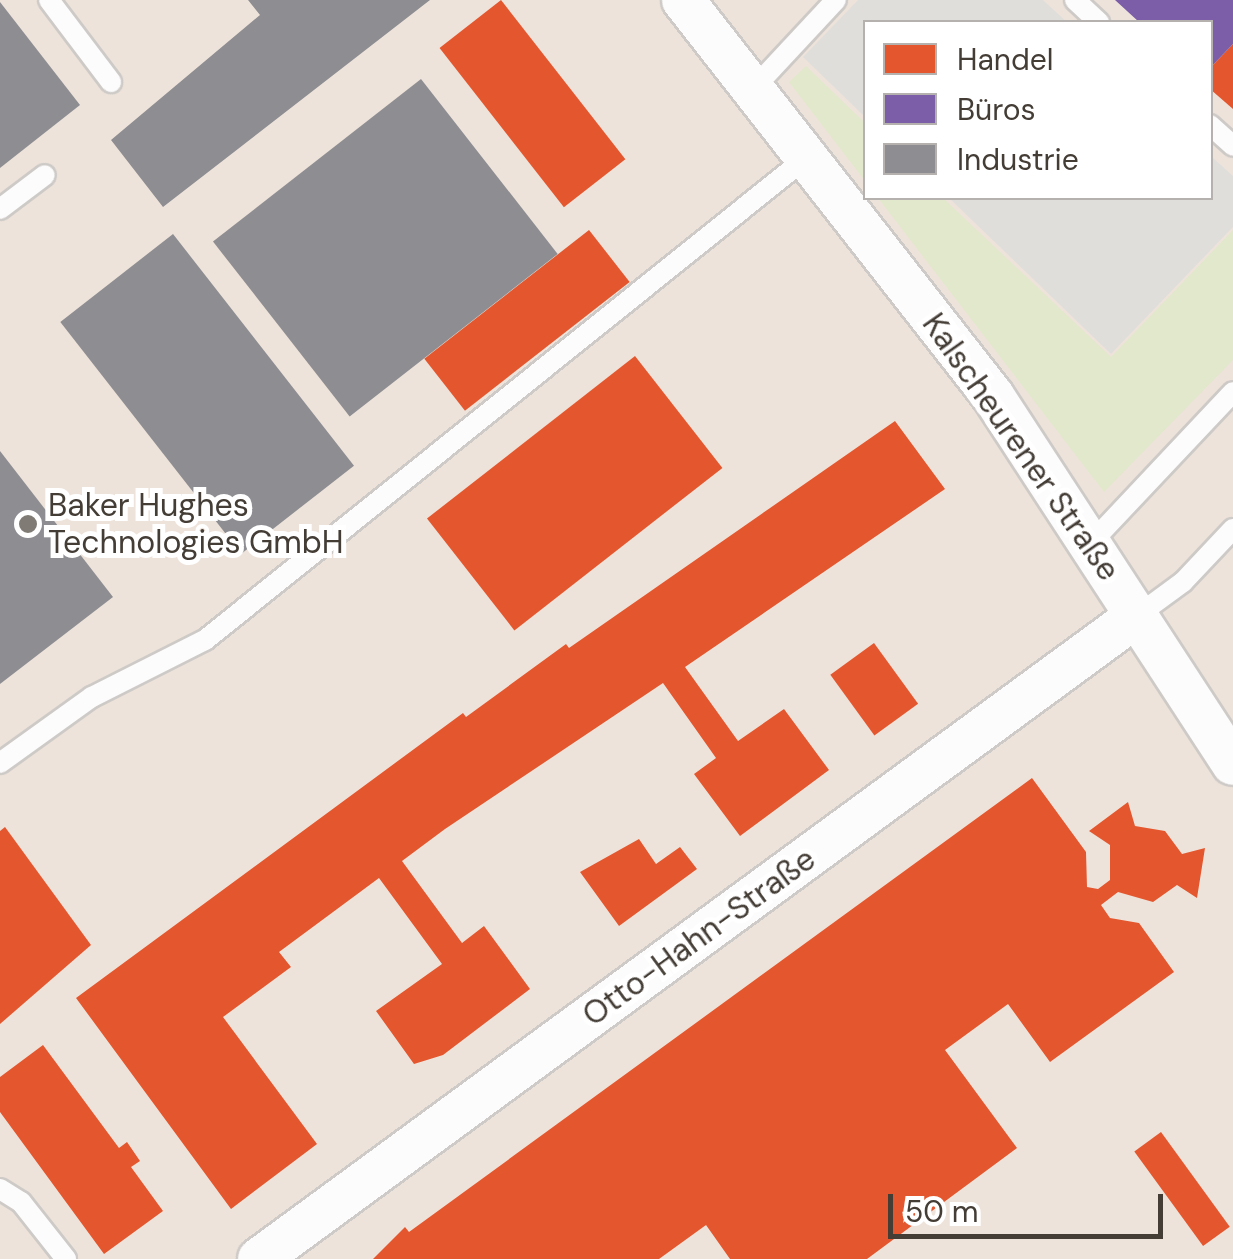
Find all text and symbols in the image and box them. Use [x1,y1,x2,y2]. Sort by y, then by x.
legend [863,20,1213,200]
text: Handel [957,40,1054,79]
text: Büros [957,90,1036,129]
text: Industrie [957,140,1079,179]
street label: Kalscheurener Straße [914,306,1128,588]
place label: Baker Hughes Technologies GmbH [48,487,344,562]
marker: Baker Hughes Technologies GmbH [17,513,39,535]
street label: Otto-Hahn-Straße [575,840,823,1034]
scale bar [893,1174,1168,1236]
text: 50 m [905,1192,979,1231]

